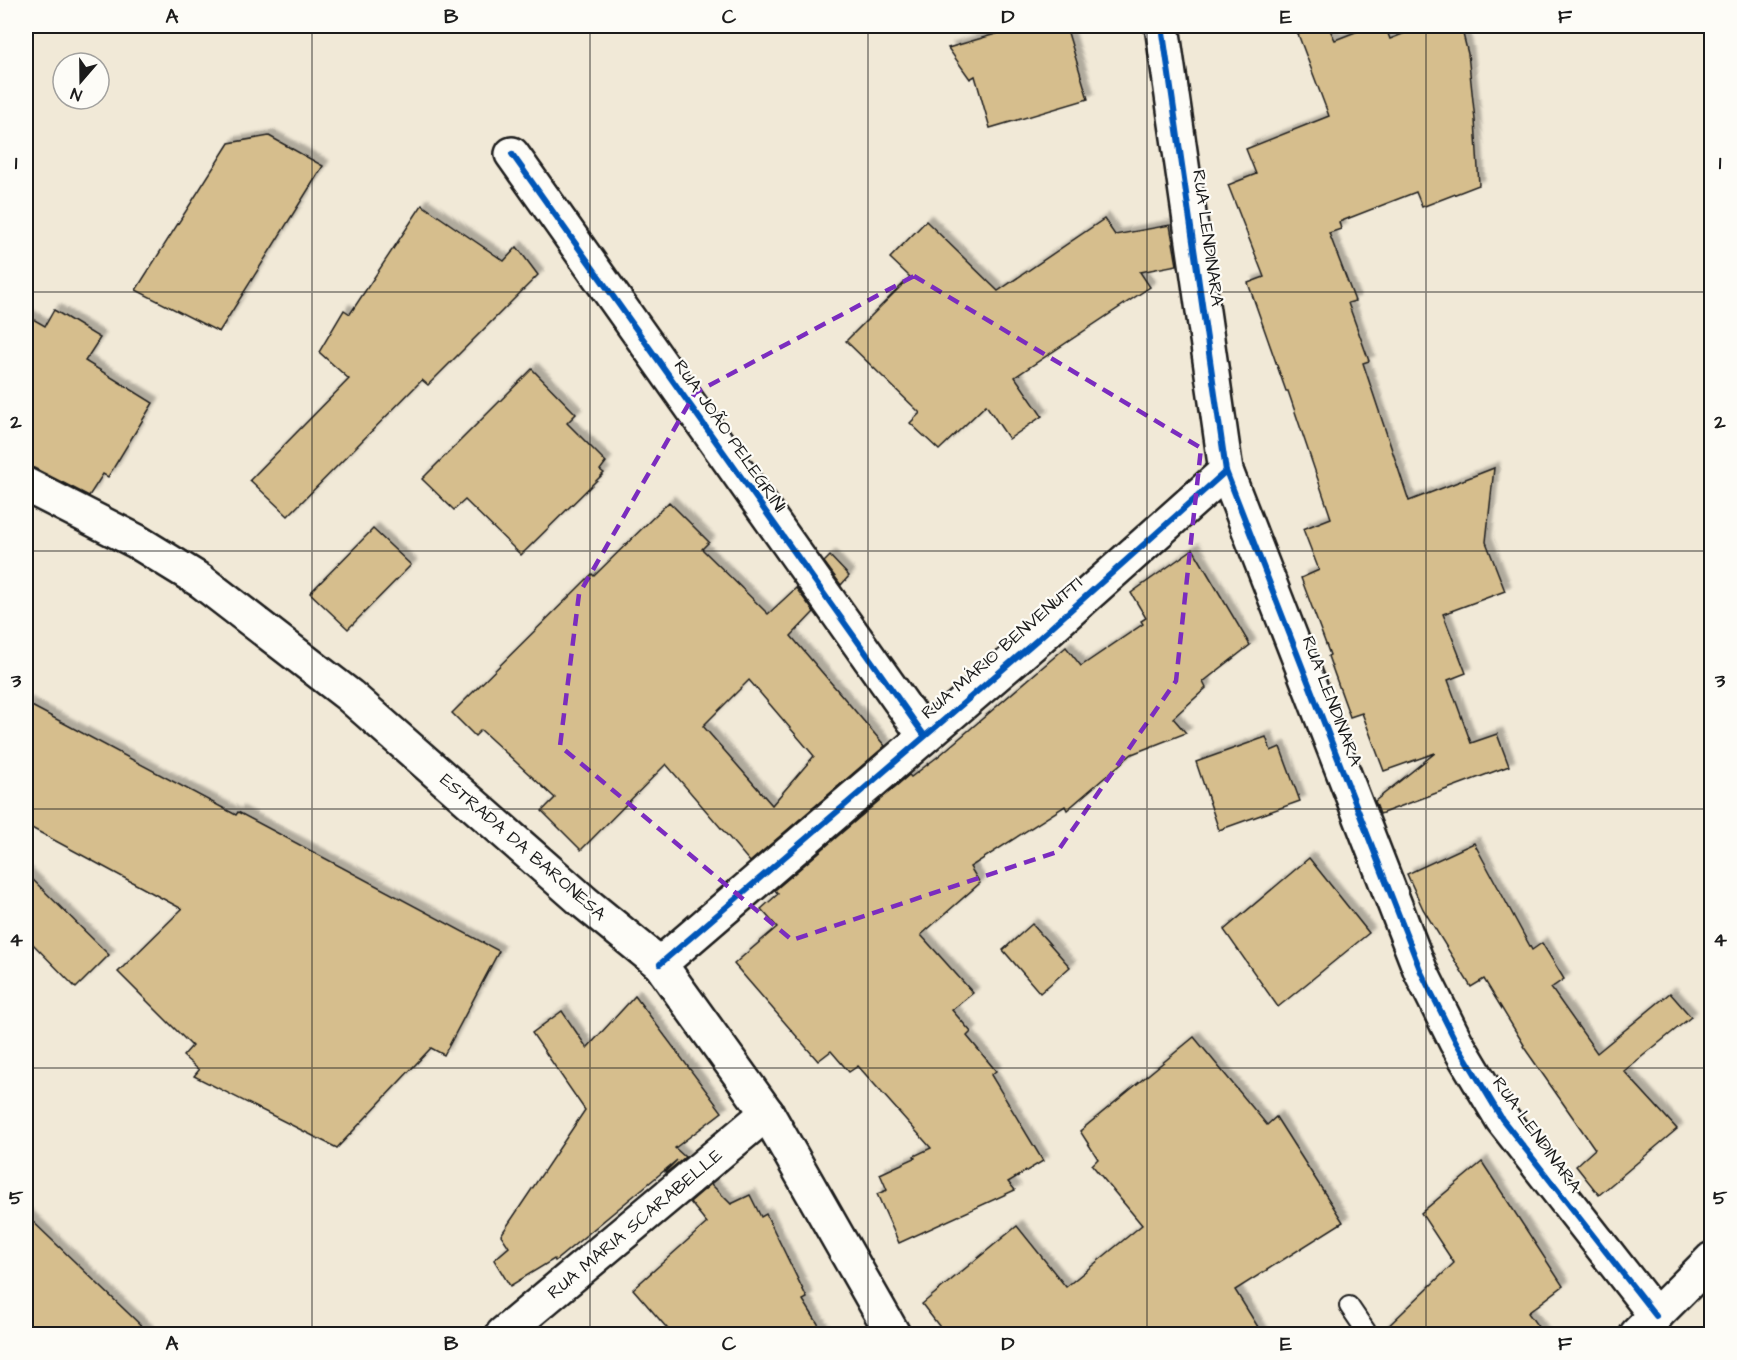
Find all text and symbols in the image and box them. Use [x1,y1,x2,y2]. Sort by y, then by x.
text: A [166,3,179,31]
text: B [444,3,459,31]
text: C [722,3,737,31]
text: D [1002,3,1015,31]
text: E [1280,3,1292,31]
text: F [1558,3,1573,31]
north arrow [51,51,111,111]
text: N [68,82,85,106]
text: 1 [15,149,18,177]
text: 1 [1719,149,1722,177]
street label: RUA LENDINARA [1186,168,1230,308]
street label: RUA JOÃO PELEGRINI [668,355,792,517]
text: 2 [9,408,22,436]
text: 2 [1713,408,1726,436]
street label: RUA MÁRIO BENVENUTTI [916,571,1088,725]
street label: RUA LENDINARA [1296,632,1369,770]
text: 3 [10,667,22,695]
text: 3 [1714,667,1726,695]
street label: ESTRADA DA BARONESA [434,768,612,927]
text: 4 [9,926,23,954]
text: 4 [1713,926,1727,954]
street label: RUA LENDINARA [1486,1072,1588,1198]
street label: RUA MARIA SCARABELLE [542,1143,728,1305]
text: 5 [9,1184,24,1212]
text: 5 [1713,1184,1728,1212]
text: A [166,1330,179,1358]
text: B [444,1330,459,1358]
text: C [722,1330,737,1358]
text: D [1002,1330,1015,1358]
text: E [1280,1330,1292,1358]
text: F [1558,1330,1573,1358]

